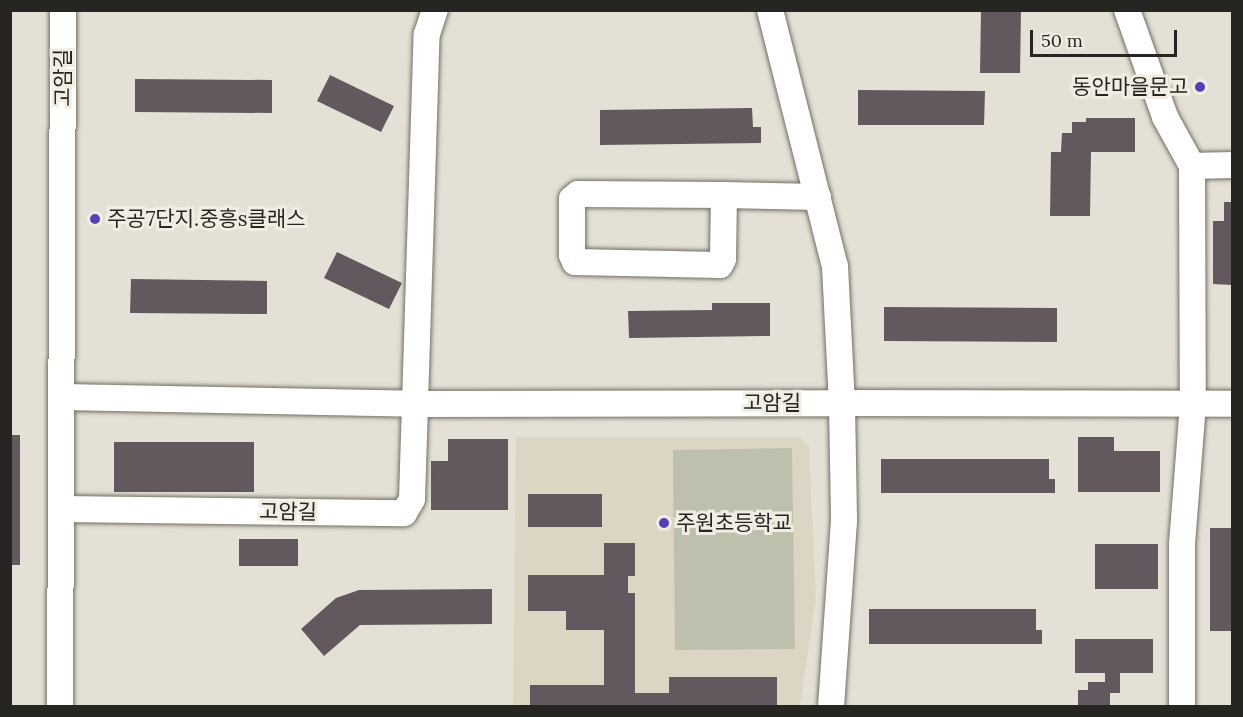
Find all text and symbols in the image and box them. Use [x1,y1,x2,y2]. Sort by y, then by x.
scale bar [1033,18,1180,56]
text: 50 m [1041,29,1083,52]
street label: 고암길 [50,49,76,107]
place label: 동안마을문고 [1072,74,1188,100]
marker: 동안마을문고 [1193,80,1207,94]
place label: 주공7단지.중흥s클래스 [107,206,305,232]
marker: 주공7단지.중흥s클래스 [88,212,102,226]
street label: 고암길 [743,390,801,416]
street label: 고암길 [259,499,317,525]
place label: 주원초등학교 [676,510,792,536]
marker: 주원초등학교 [657,516,671,530]

